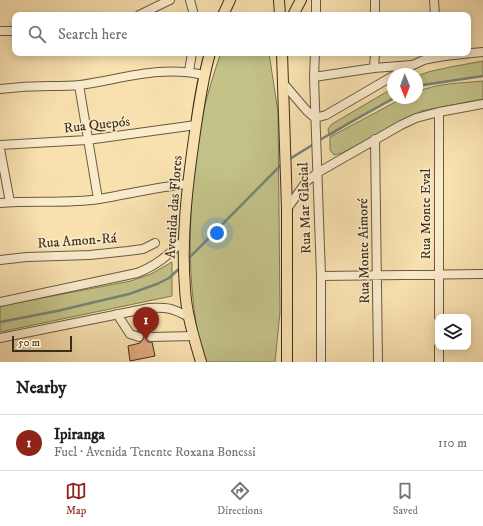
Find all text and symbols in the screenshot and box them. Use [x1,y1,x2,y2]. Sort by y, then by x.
search box [12,12,471,56]
icon: search [26,23,48,45]
text: Search here [58,25,127,44]
north arrow [387,68,423,104]
street label: Rua Quepós [63,113,131,137]
street label: Avenida das Flores [161,155,187,259]
street label: Rua Mar Glacial [294,161,316,254]
street label: Rua Monte Eval [417,168,435,259]
street label: Rua Monte Aimoré [354,198,374,304]
your location [207,223,227,243]
street label: Rua Amon-Rá [37,229,117,253]
pin: 1 [133,307,159,340]
map controls [435,314,471,350]
button: layers [435,314,471,350]
scale bar [12,334,72,353]
text: 50 m [18,336,40,350]
text: Nearby [16,377,66,399]
text: Ipiranga [54,425,105,444]
text: 1 [27,435,31,451]
text: 110 m [438,435,467,451]
text: Fuel · Avenida Tenente Roxana Bonessi [54,444,256,460]
tab: Map [65,480,87,518]
tab: Directions [217,480,263,518]
tab: Saved [393,480,418,518]

